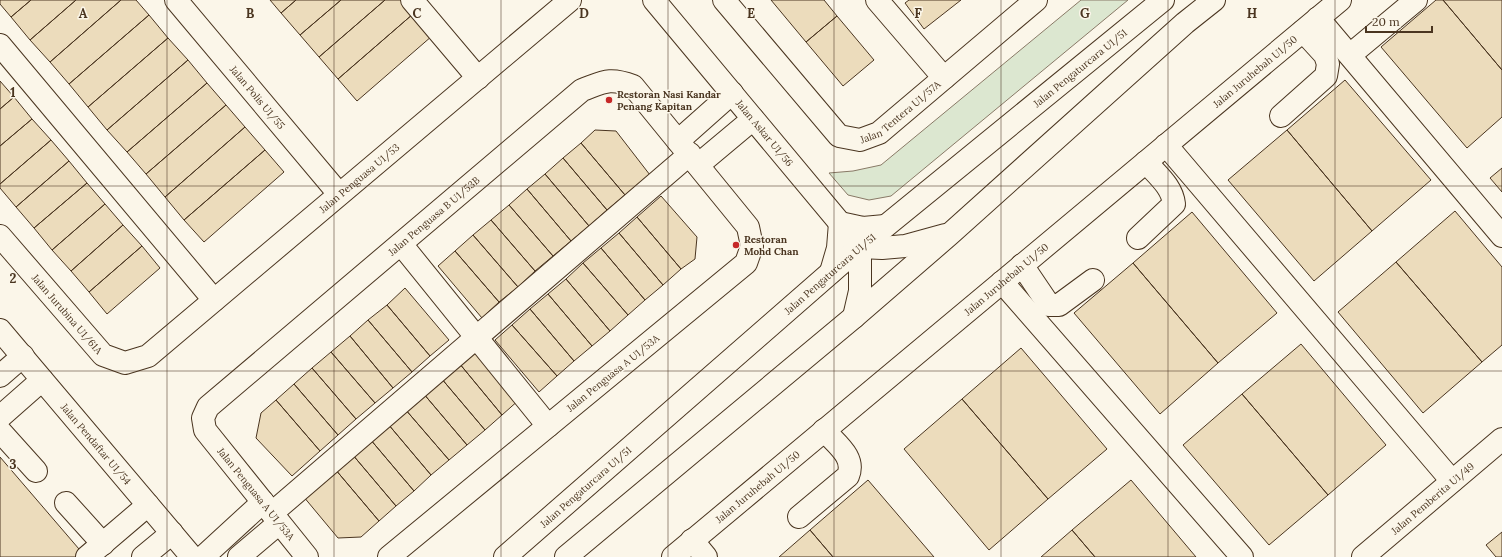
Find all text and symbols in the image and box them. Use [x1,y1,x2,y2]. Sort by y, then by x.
text: A [79,5,88,22]
text: B [246,5,255,22]
text: C [413,5,422,22]
text: D [579,5,589,22]
text: E [747,5,755,22]
text: F [914,5,922,22]
text: G [1080,5,1090,22]
text: H [1247,5,1257,22]
scale bar [1366,8,1432,34]
text: 20 m [1372,14,1400,29]
street label: Jalan Pengaturcara U1/51 [1030,25,1130,110]
street label: Jalan Juruhebah U1/50 [1209,32,1300,111]
street label: Jalan Polis U1/55 [227,62,288,132]
street label: Jalan Tentera U1/57A [857,77,944,146]
text: 1 [10,84,16,101]
place label: Restoran Nasi Kandar Penang Kapitan [617,88,721,113]
marker: Restoran Nasi Kandar Penang Kapitan [604,95,614,105]
street label: Jalan Askar U1/56 [733,96,797,169]
street label: Jalan Penguasa U1/53 [316,140,402,216]
street label: Jalan Penguasa B U1/53B [384,173,482,259]
street label: Jalan Pengaturcara U1/51 [780,230,879,318]
place label: Restoran Mohd Chan [744,233,799,258]
marker: Restoran Mohd Chan [731,240,741,250]
street label: Jalan Juruhebah U1/50 [960,240,1051,318]
text: 2 [10,270,17,287]
street label: Jalan Jurubina U1/61A [29,270,106,357]
street label: Jalan Penguasa A U1/53A [563,331,663,415]
street label: Jalan Pendaftar U1/54 [58,400,135,487]
street label: Jalan Pengaturcara U1/51 [536,443,634,531]
street label: Jalan Penguasa A U1/53A [214,444,298,544]
street label: Jalan Juruhebah U1/50 [712,448,802,526]
text: 3 [9,456,17,473]
street label: Jalan Pemberita U1/49 [1388,459,1477,538]

